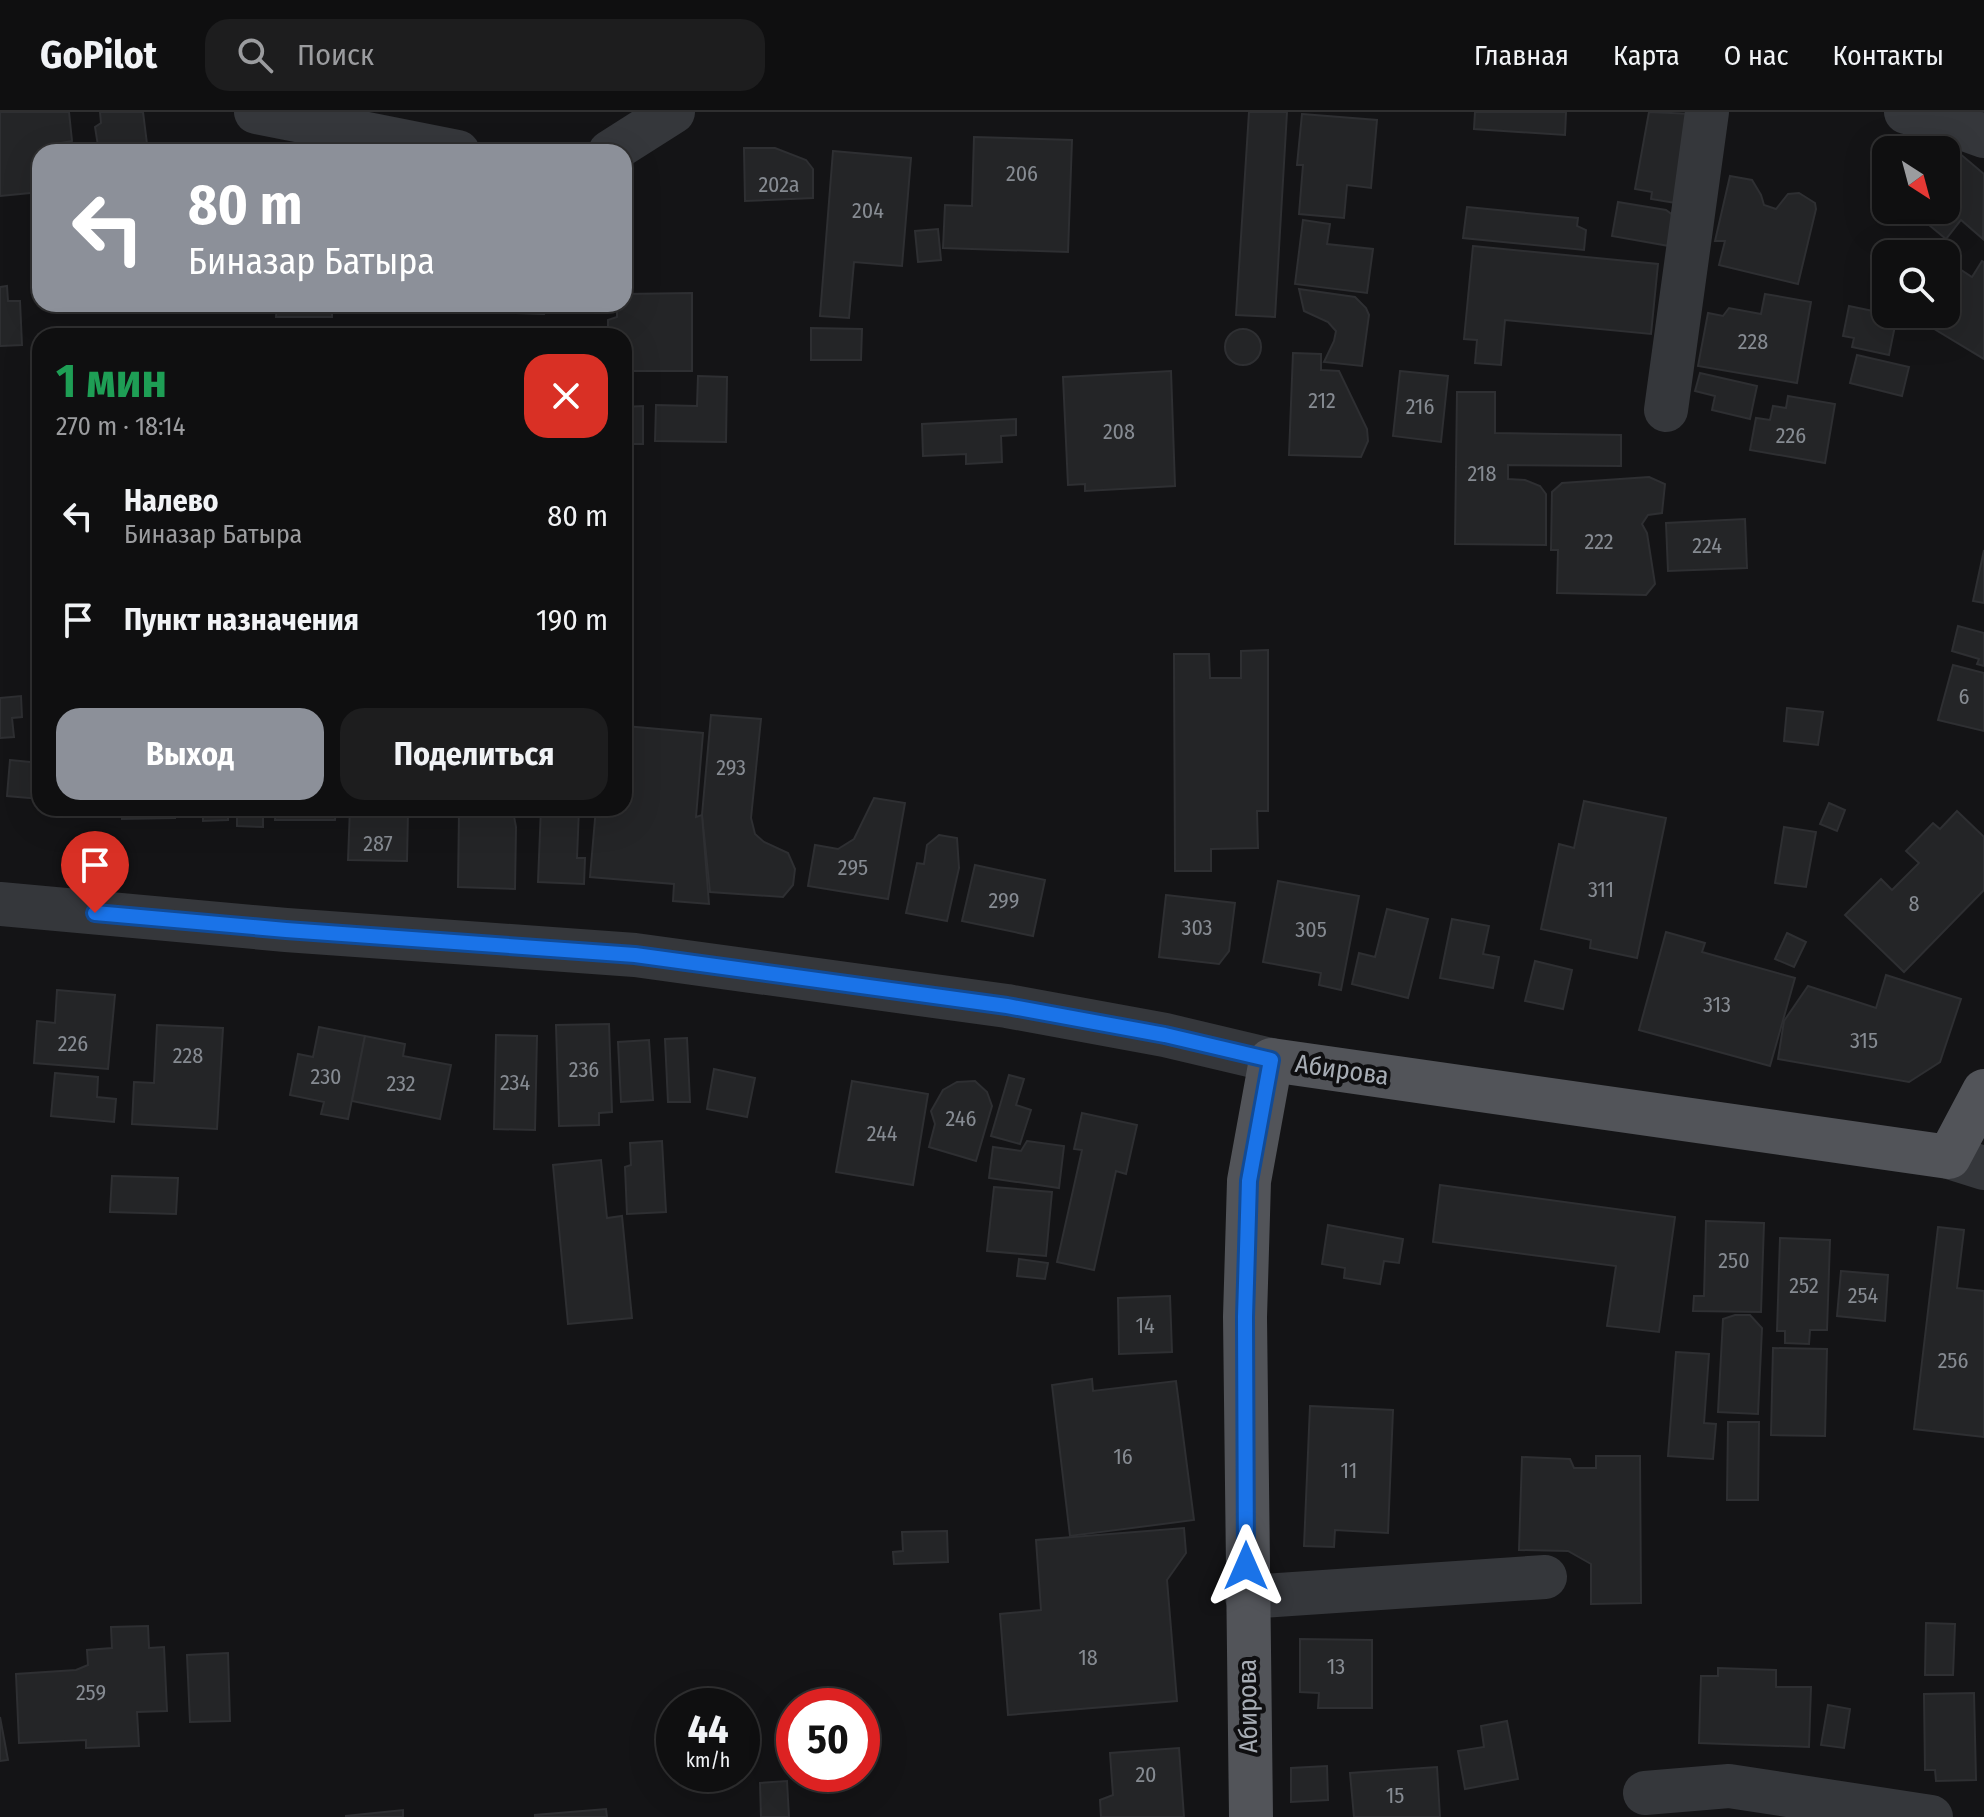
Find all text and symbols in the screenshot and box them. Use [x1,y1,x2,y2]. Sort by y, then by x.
search box [205,19,765,91]
text: GoPilot [40,32,157,78]
icon: search [233,33,277,77]
text: Поиск [297,37,374,73]
text: Главная [1474,39,1569,72]
text: Карта [1613,39,1680,72]
text: О нас [1724,39,1789,72]
text: Контакты [1833,39,1944,72]
north arrow [1872,136,1960,224]
map controls [1872,136,1960,328]
house number: 206 [1006,160,1038,187]
house number: 202а [758,171,800,198]
text: 80 m [188,172,303,239]
icon: left [56,176,160,280]
house number: 204 [852,197,884,224]
text: Биназар Батыра [188,240,435,284]
button: search [1872,240,1960,328]
house number: 228 [1738,328,1768,355]
text: 1 мин [56,352,167,410]
button: close [524,354,608,438]
house number: 212 [1308,387,1336,414]
house number: 216 [1406,393,1434,420]
text: 270 m · 18:14 [56,411,185,442]
house number: 208 [1103,418,1135,445]
house number: 226 [1776,422,1806,449]
house number: 218 [1468,460,1496,487]
text: Налево [124,483,219,519]
icon: left [56,494,100,538]
text: 80 m [547,498,608,534]
text: Биназар Батыра [124,519,302,550]
house number: 222 [1584,528,1614,555]
house number: 224 [1692,532,1722,559]
icon: arrive [56,598,100,642]
text: Пункт назначения [124,602,359,638]
text: 190 m [536,602,608,638]
house number: 6 [1959,683,1970,710]
button: Выход [56,708,324,800]
button: Поделиться [340,708,608,800]
house number: 293 [716,754,746,781]
house number: 287 [363,830,393,857]
pin [61,831,129,913]
icon: arrive [73,843,117,887]
house number: 295 [838,854,868,881]
house number: 311 [1588,876,1614,903]
house number: 299 [989,887,1019,914]
house number: 8 [1908,890,1920,917]
house number: 303 [1181,914,1213,941]
house number: 305 [1295,916,1327,943]
house number: 313 [1703,991,1731,1018]
house number: 315 [1850,1027,1878,1054]
house number: 226 [58,1030,88,1057]
house number: 228 [173,1042,203,1069]
street label: Абирова [1293,1048,1391,1092]
house number: 236 [569,1056,599,1083]
house number: 230 [310,1063,342,1090]
house number: 234 [500,1069,530,1096]
house number: 232 [386,1070,416,1097]
house number: 246 [946,1105,976,1132]
house number: 244 [867,1120,898,1147]
house number: 250 [1718,1247,1750,1274]
house number: 252 [1789,1272,1819,1299]
house number: 254 [1848,1282,1879,1309]
house number: 14 [1135,1312,1155,1339]
house number: 256 [1938,1347,1968,1374]
house number: 16 [1113,1443,1133,1470]
house number: 11 [1341,1457,1357,1484]
position arrow [1204,1524,1288,1608]
house number: 18 [1078,1644,1098,1671]
house number: 13 [1327,1653,1345,1680]
street label: Абирова [1232,1659,1264,1753]
house number: 259 [76,1679,106,1706]
speed limit sign: 50 [776,1688,880,1792]
text: 44 [687,1706,729,1754]
text: km/h [686,1748,730,1772]
house number: 20 [1135,1761,1157,1788]
house number: 15 [1386,1782,1404,1809]

